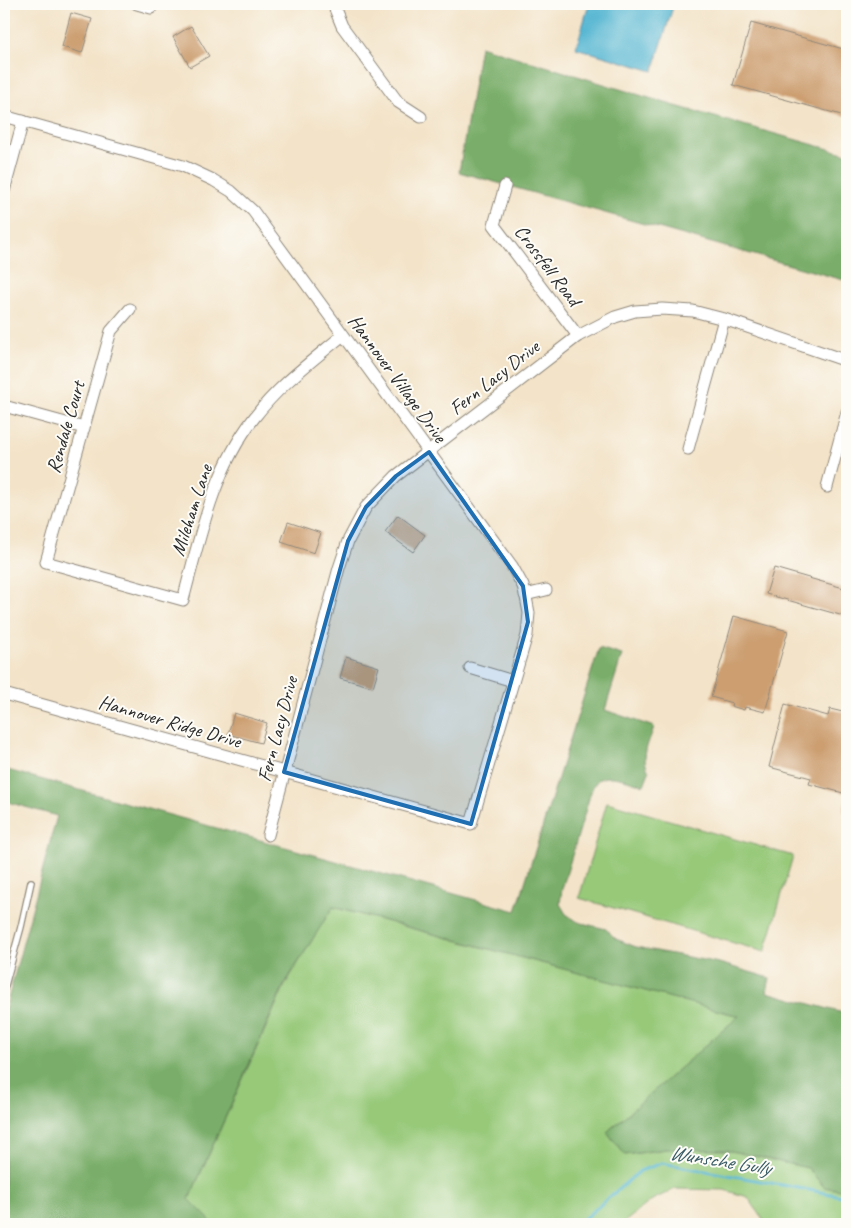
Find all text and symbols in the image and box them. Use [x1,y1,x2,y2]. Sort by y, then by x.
street label: Crossfell Road [509,220,588,313]
street label: Hannover Village Drive [343,309,453,449]
street label: Fern Lacy Drive [444,334,546,420]
street label: Rendale Court [40,376,91,476]
street label: Mileham Lane [165,460,218,559]
street label: Fern Lacy Drive [251,672,304,784]
street label: Hannover Ridge Drive [96,689,245,754]
water label: Wunsche Gully [668,1139,776,1181]

